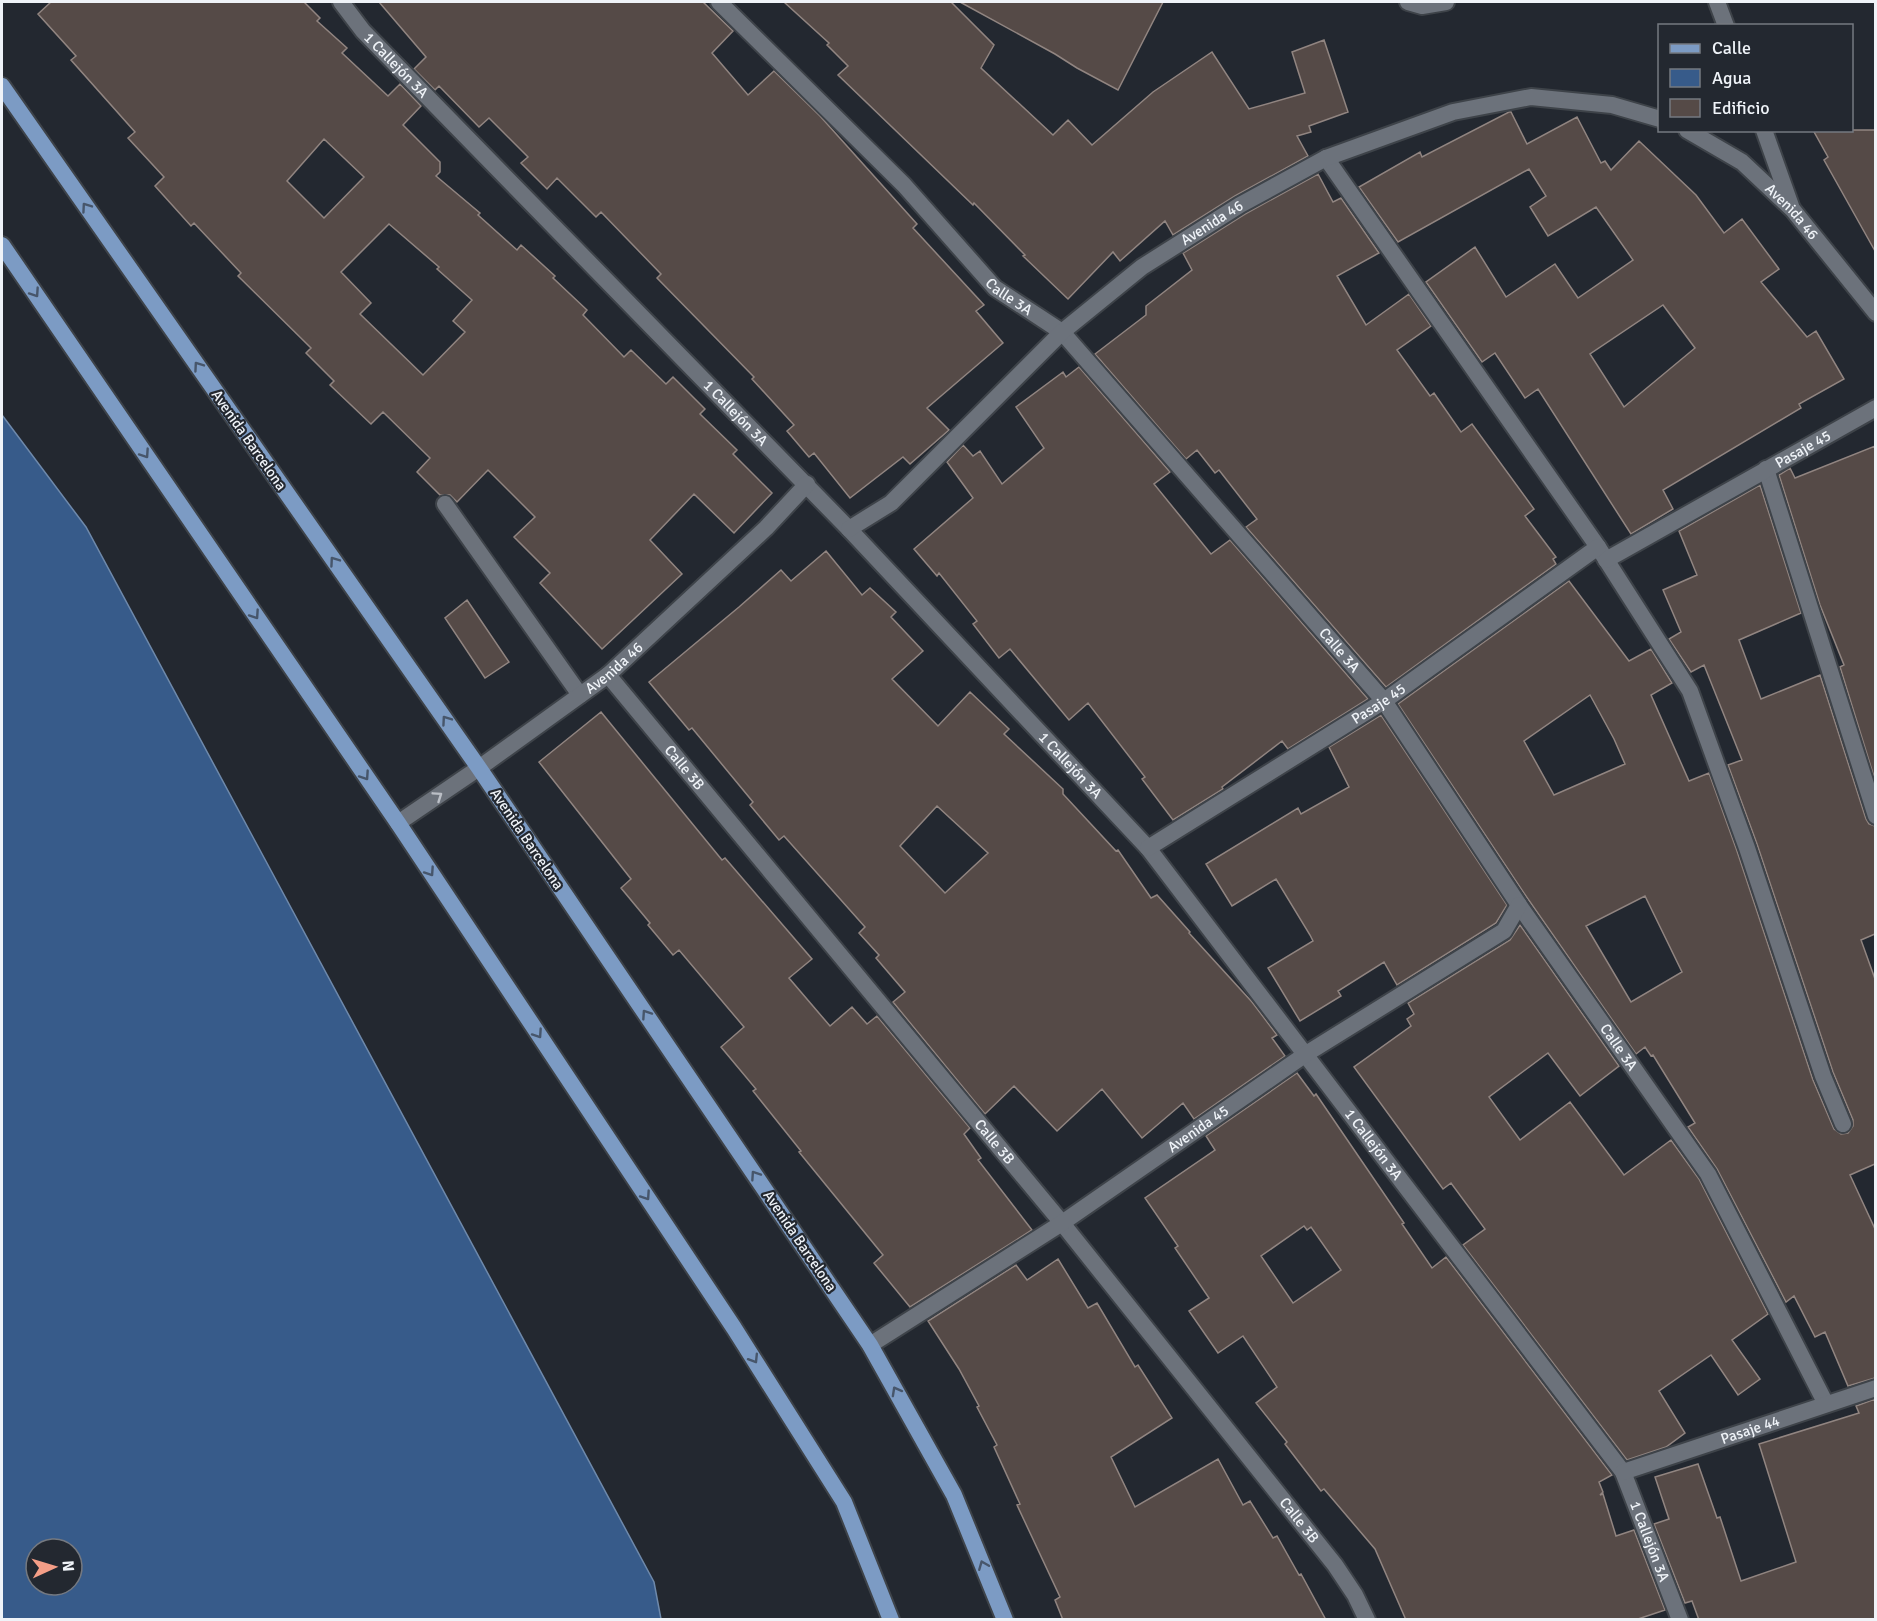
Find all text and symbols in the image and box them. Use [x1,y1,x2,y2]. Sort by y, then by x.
legend [1658,24,1853,132]
street label: 1 Callejón 3A [360,28,432,102]
text: Calle [1712,37,1751,59]
text: Agua [1712,67,1751,89]
text: Edificio [1712,97,1770,119]
street label: Avenida 46 [1761,180,1822,243]
street label: Avenida 46 [1177,196,1246,249]
one-way arrow [82,202,93,213]
street label: Calle 3A [981,274,1036,319]
one-way arrow [28,287,39,298]
one-way arrow [194,362,205,373]
street label: 1 Callejón 3A [700,376,772,450]
street label: Avenida Barcelona [208,386,290,494]
street label: Pasaje 45 [1772,426,1834,472]
one-way arrow [138,448,149,459]
one-way arrow [330,556,341,567]
one-way arrow [248,608,259,619]
street label: Calle 3A [1315,624,1364,676]
street label: Avenida 46 [582,638,647,698]
street label: Pasaje 45 [1348,679,1409,728]
one-way arrow [442,716,453,727]
street label: 1 Callejón 3A [1035,728,1106,802]
street label: Calle 3B [661,741,708,794]
one-way arrow [358,769,369,780]
street label: Avenida Barcelona [486,785,568,893]
one-way arrow [432,792,443,803]
one-way arrow [423,865,434,876]
one-way arrow [642,1010,653,1021]
street label: Calle 3A [1596,1020,1642,1074]
one-way arrow [531,1028,543,1038]
street label: Avenida 45 [1164,1101,1232,1156]
street label: 1 Callejón 3A [1341,1105,1406,1184]
street label: Calle 3B [971,1115,1018,1168]
one-way arrow [751,1171,762,1182]
street label: Avenida Barcelona [759,1187,841,1295]
one-way arrow [639,1190,650,1201]
one-way arrow [746,1353,758,1363]
one-way arrow [892,1387,903,1397]
street label: Pasaje 44 [1718,1412,1782,1448]
street label: Calle 3B [1276,1494,1323,1547]
street label: 1 Callejón 3A [1626,1499,1673,1584]
north arrow [24,1537,84,1597]
text: N [58,1560,78,1572]
one-way arrow [978,1561,990,1572]

